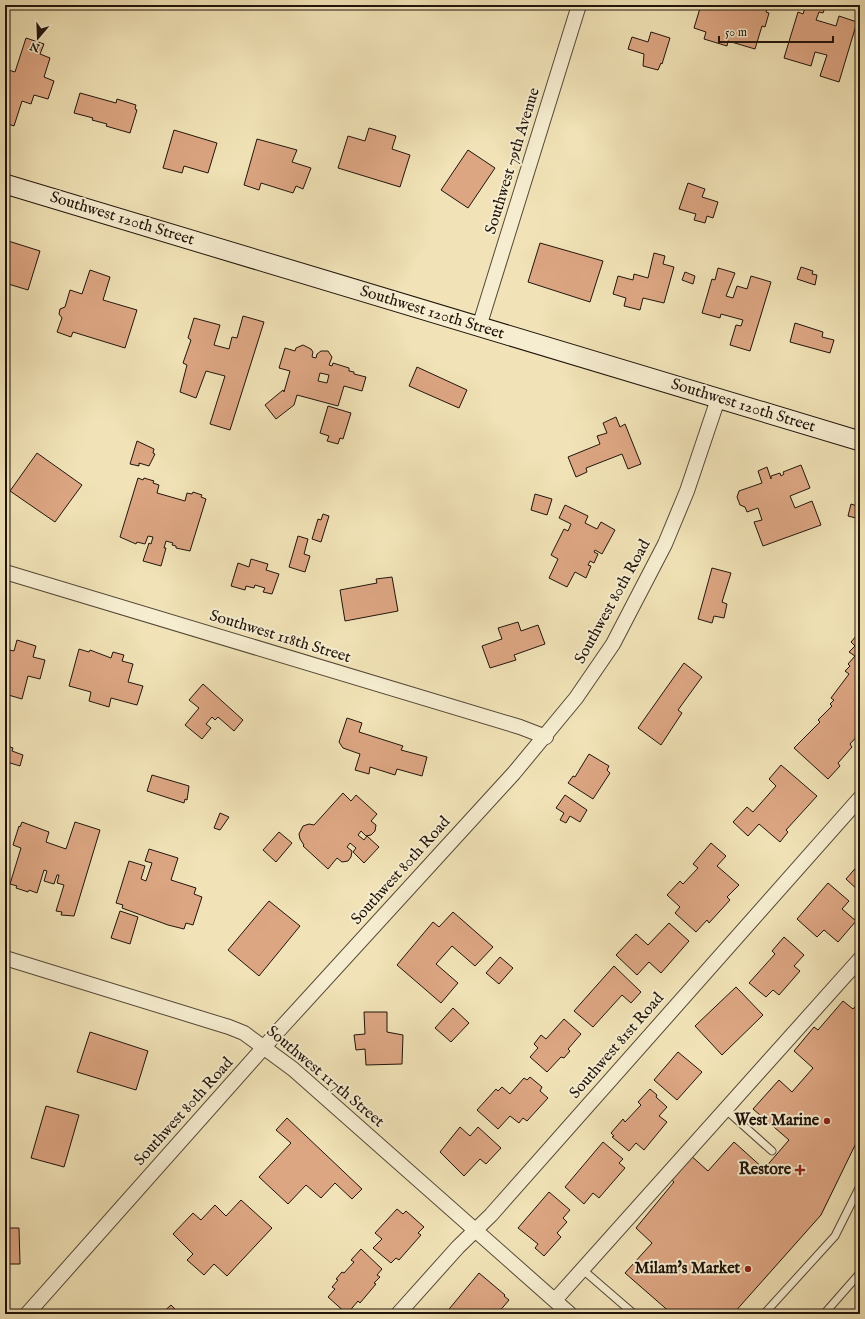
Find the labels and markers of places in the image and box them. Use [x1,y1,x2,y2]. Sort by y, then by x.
place label: West Marine [734,1111,820,1131]
marker: West Marine [822,1116,832,1126]
place label: Restore [739,1160,792,1180]
marker: Restore [794,1164,806,1176]
place label: Milam's Market [635,1259,741,1279]
marker: Milam's Market [743,1264,753,1274]

